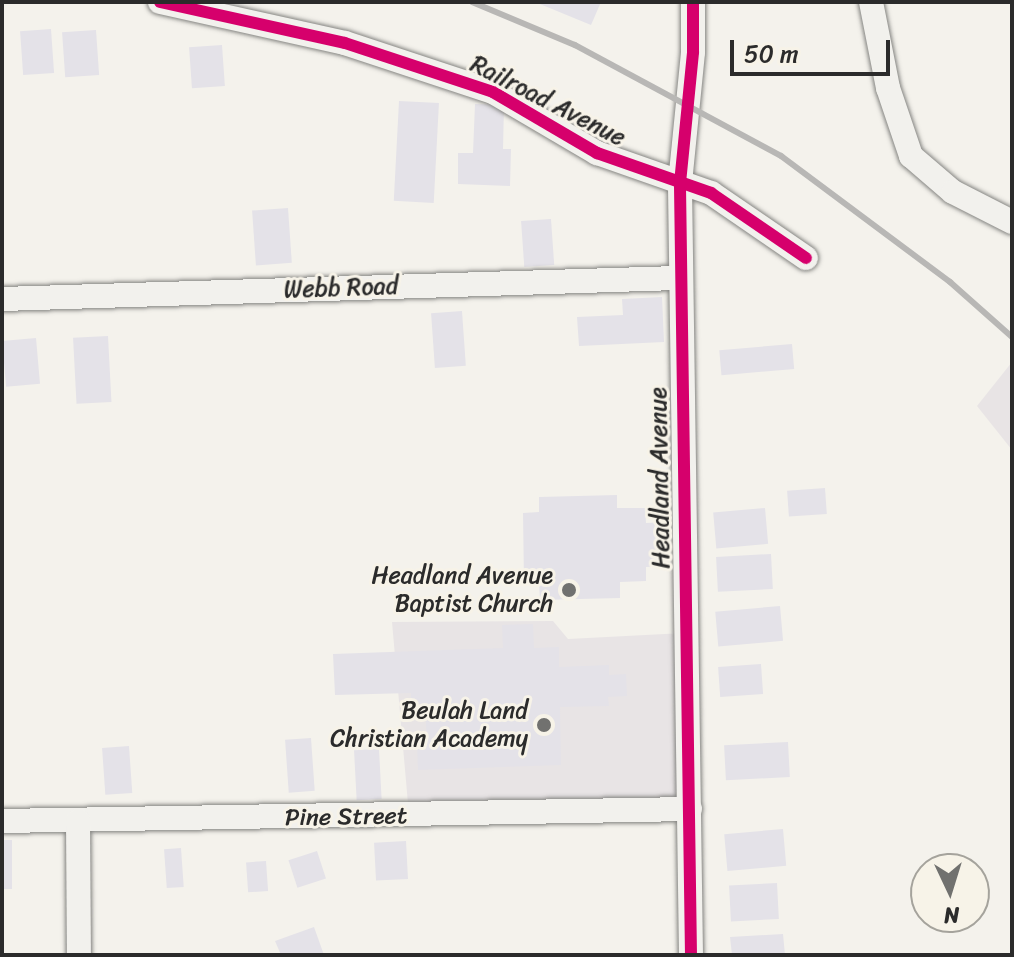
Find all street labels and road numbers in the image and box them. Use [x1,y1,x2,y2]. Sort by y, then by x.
street label: Railroad Avenue [466,50,630,152]
street label: Webb Road [283,272,399,304]
street label: Headland Avenue [644,387,676,569]
street label: Pine Street [285,802,407,832]

